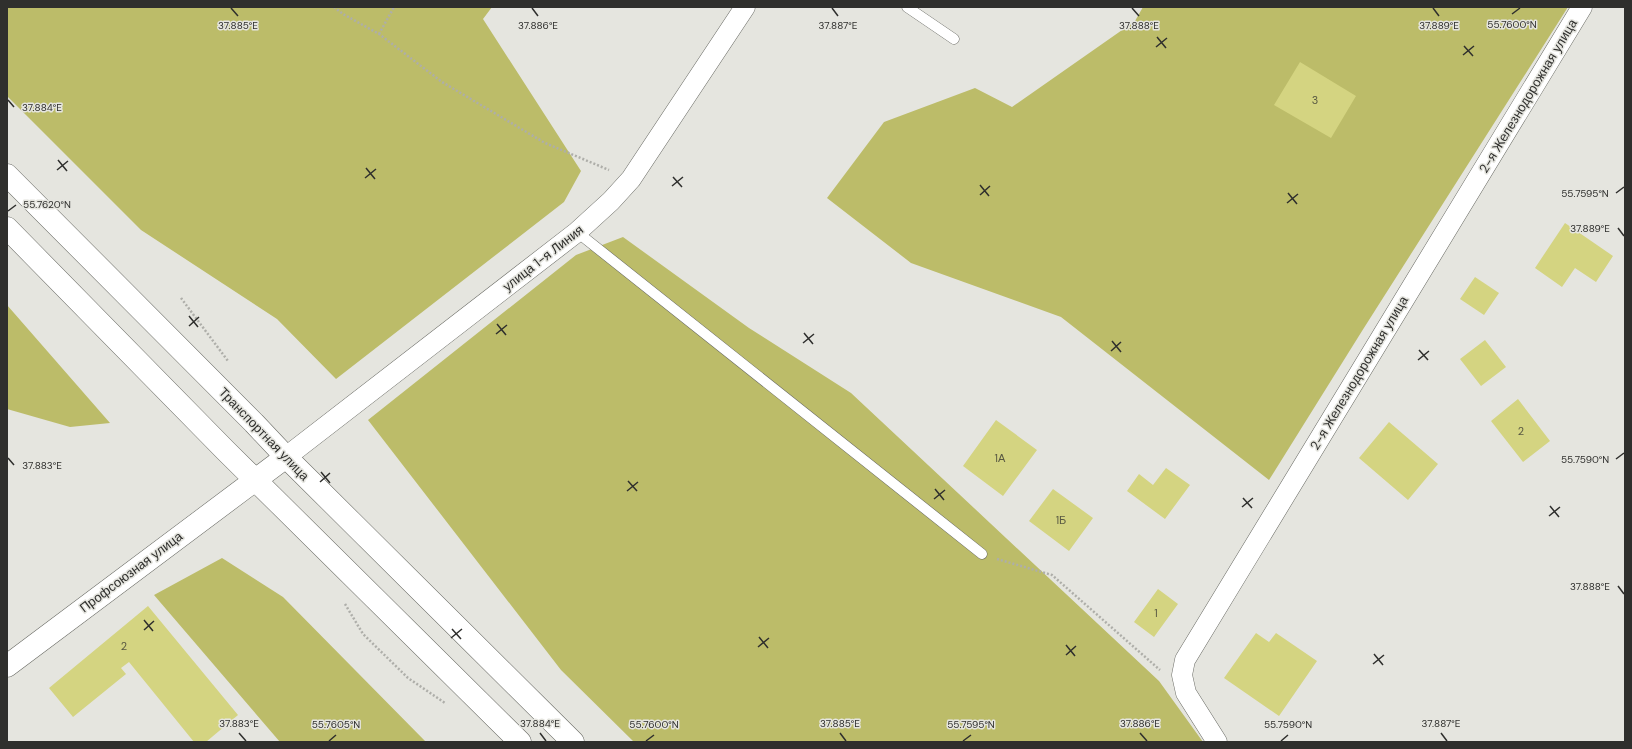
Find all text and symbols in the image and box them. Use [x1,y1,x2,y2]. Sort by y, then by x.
street label: 2-я Железнодорожная улица [1475,15,1581,176]
text: 55.7600°N [1487,18,1537,31]
text: 37.885°E [218,19,258,32]
text: 37.886°E [518,19,558,32]
text: 37.887°E [819,19,858,32]
text: 37.888°E [1119,19,1159,32]
text: 37.889°E [1419,19,1459,32]
house number: 3 [1312,93,1318,107]
text: 37.884°E [22,101,62,114]
text: 55.7595°N [1561,187,1609,200]
text: 55.7620°N [23,198,71,211]
street label: улица 1-я Линия [499,221,587,295]
text: 37.889°E [1570,222,1610,235]
street label: 2-я Железнодорожная улица [1306,292,1412,453]
street label: Транспортная улица [215,384,313,485]
house number: 2 [1518,424,1524,438]
house number: 1А [995,451,1006,465]
text: 55.7590°N [1561,453,1609,466]
text: 37.883°E [22,459,62,472]
house number: 1Б [1056,513,1066,527]
street label: Профсоюзная улица [76,527,187,616]
text: 37.888°E [1570,580,1610,593]
house number: 1 [1154,606,1158,620]
house number: 2 [121,639,127,653]
text: 37.883°E [219,717,259,730]
text: 37.884°E [520,717,560,730]
text: 37.885°E [820,717,860,730]
text: 37.886°E [1120,717,1160,730]
text: 37.887°E [1422,717,1461,730]
text: 55.7605°N [312,718,360,731]
text: 55.7600°N [629,718,679,731]
text: 55.7595°N [947,718,995,731]
text: 55.7590°N [1264,718,1312,731]

